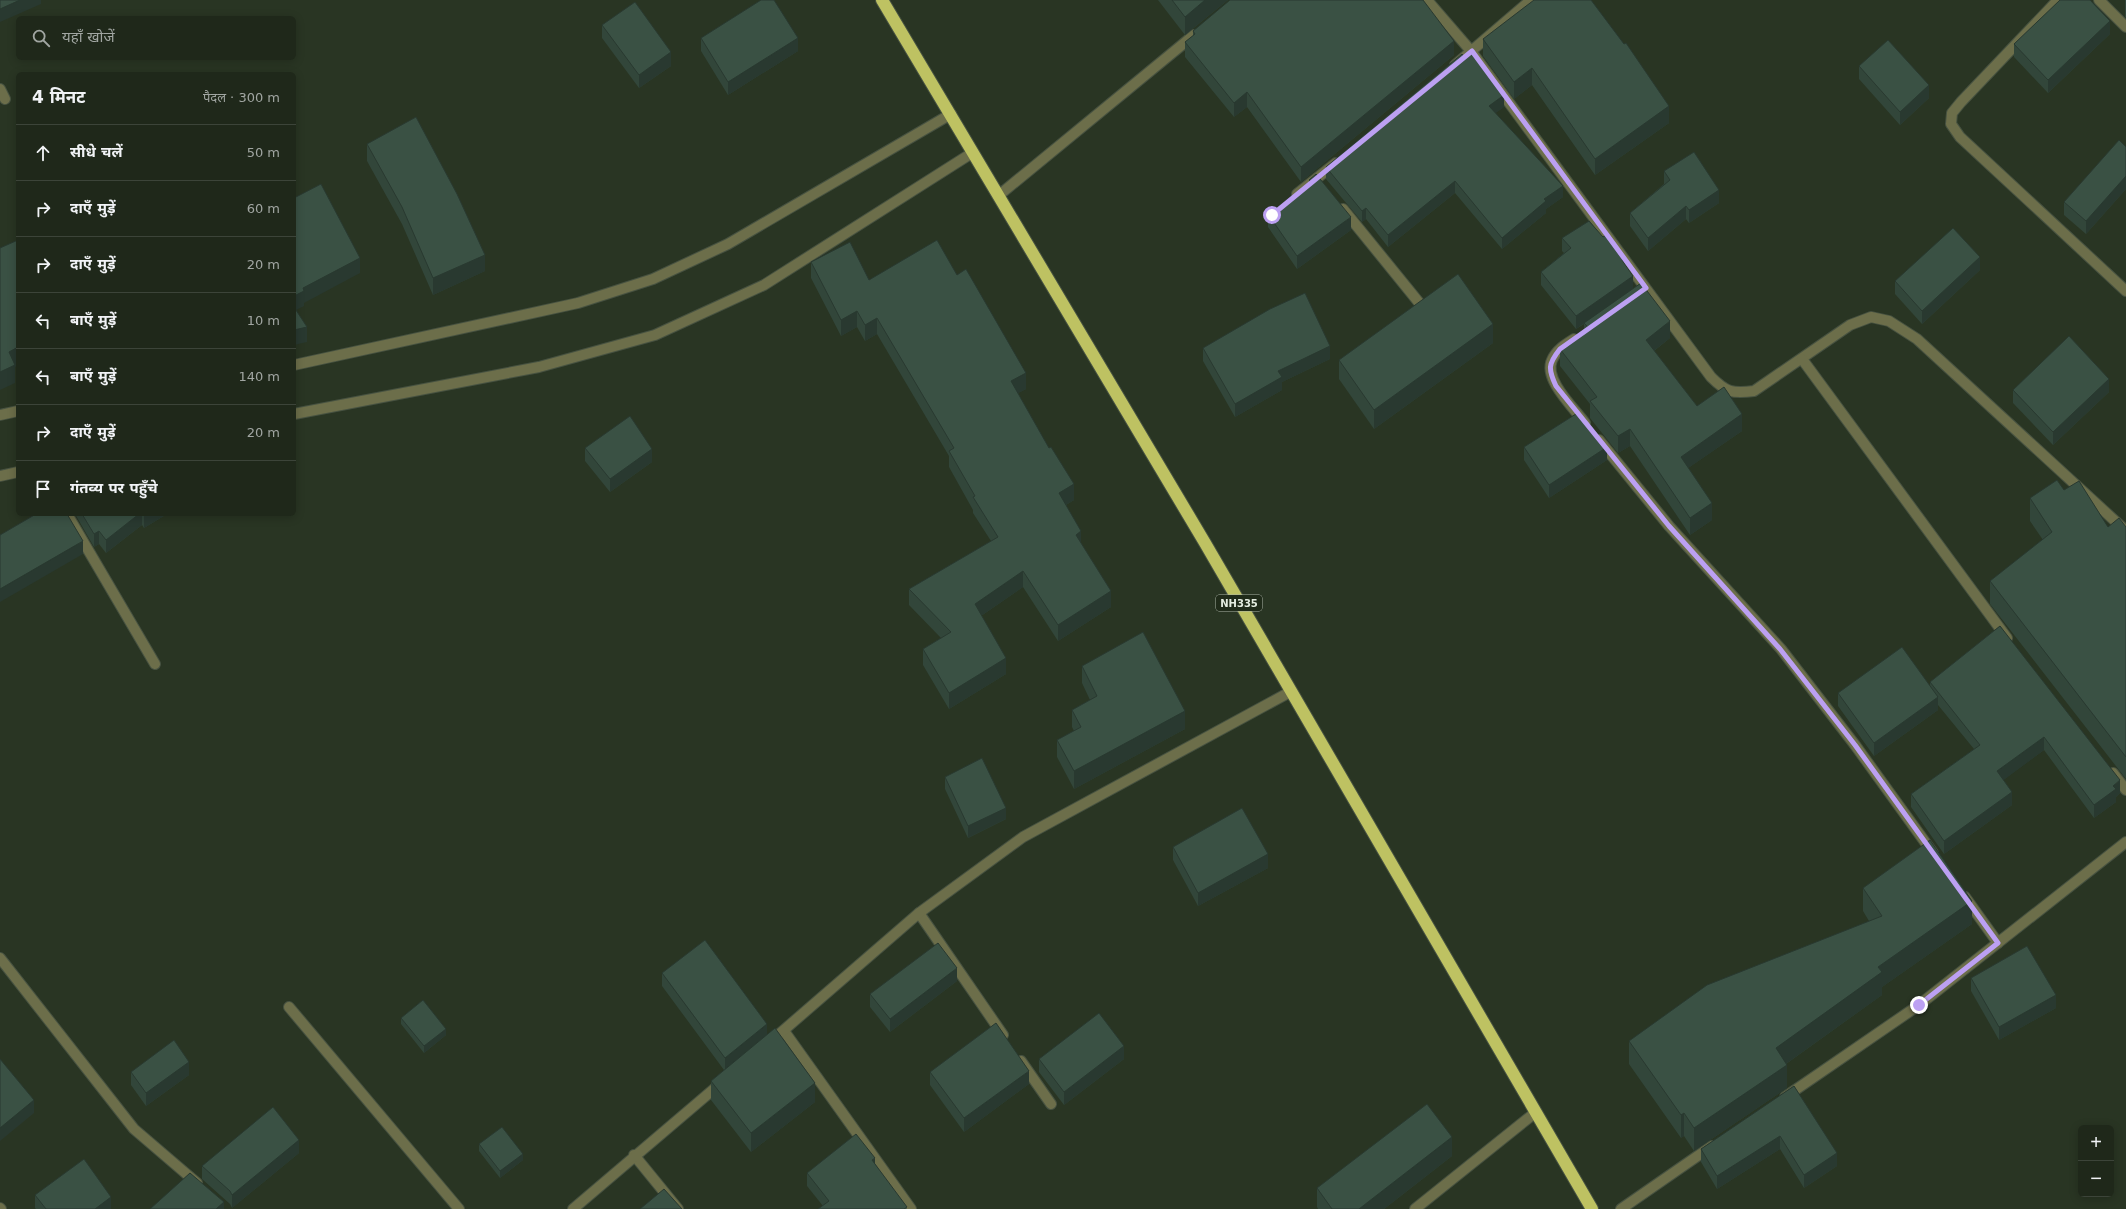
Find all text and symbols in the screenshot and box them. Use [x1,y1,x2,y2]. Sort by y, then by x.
search box [16,16,296,60]
icon: search [30,27,52,49]
text: यहाँ खोजें [62,28,115,46]
text: 4 मिनट [32,87,85,107]
text: पैदल · 300 m [203,90,280,105]
icon: ahead [32,142,54,164]
text: सीधे चलें [70,143,123,161]
text: 50 m [247,145,280,160]
icon: right [32,198,54,220]
text: दाएँ मुड़ें [70,199,116,217]
text: 60 m [247,201,280,216]
route start [1263,206,1281,224]
icon: right [32,254,54,276]
text: दाएँ मुड़ें [70,255,116,273]
text: 20 m [247,257,280,272]
icon: left [32,310,54,332]
text: बाएँ मुड़ें [70,311,116,329]
text: 10 m [247,313,280,328]
icon: left [32,366,54,388]
text: बाएँ मुड़ें [70,367,116,385]
text: 140 m [238,369,280,384]
icon: right [32,422,54,444]
text: दाएँ मुड़ें [70,423,116,441]
text: 20 m [247,425,280,440]
icon: arrive [32,478,54,500]
text: गंतव्य पर पहुँचे [70,479,158,497]
road number: NH335 [1216,595,1262,611]
route end [1910,996,1928,1014]
map controls [2078,1125,2114,1197]
button: + [2078,1125,2114,1161]
button: − [2078,1161,2114,1197]

